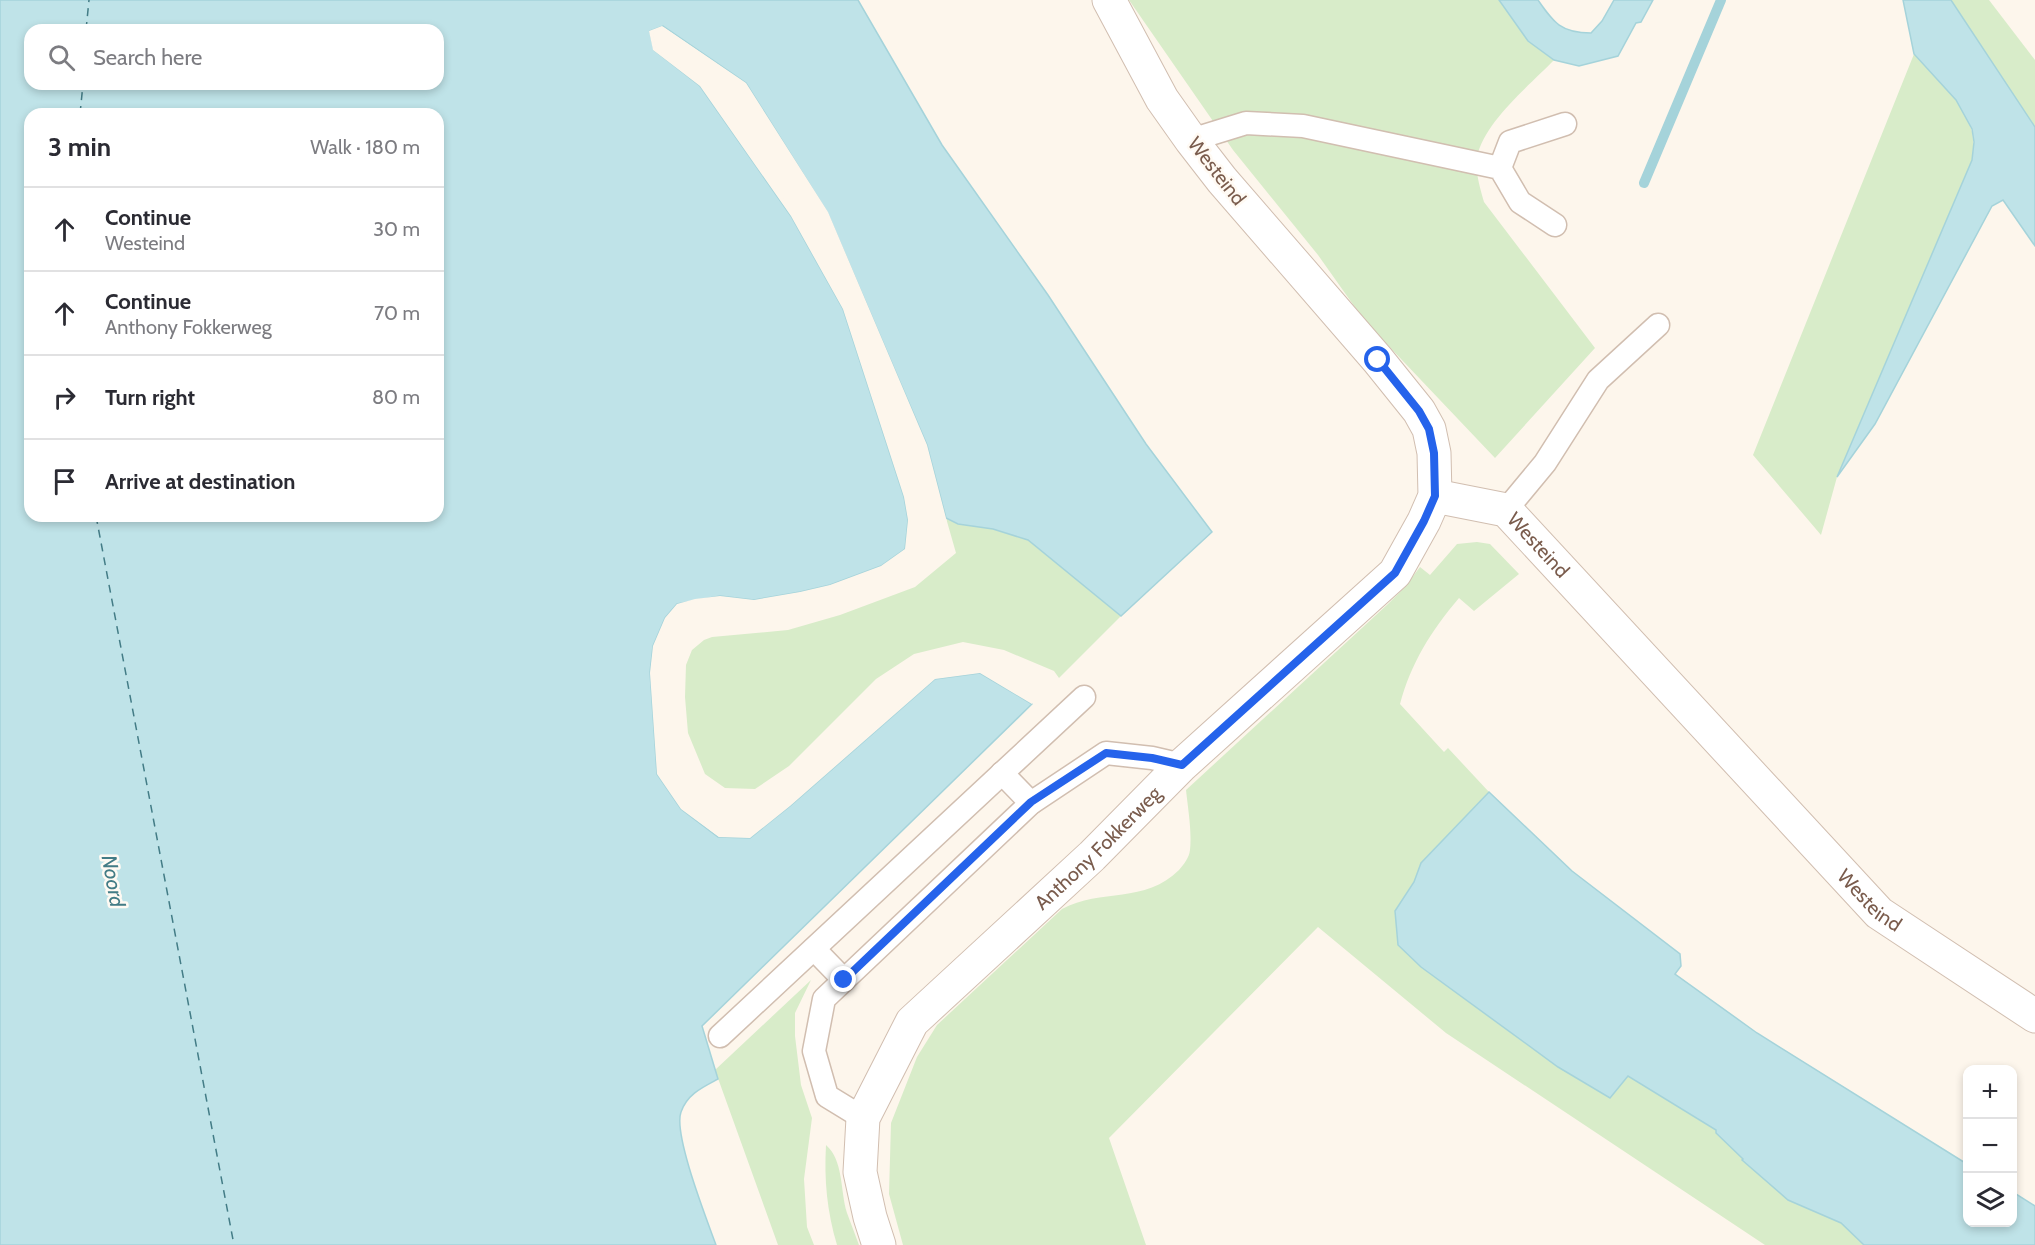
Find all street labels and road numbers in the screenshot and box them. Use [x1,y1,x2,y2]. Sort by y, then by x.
street label: Westeind [1183,132,1251,210]
street label: Westeind [1502,507,1574,583]
street label: Anthony Fokkerweg [1030,781,1167,915]
street label: Westeind [1832,864,1906,937]

